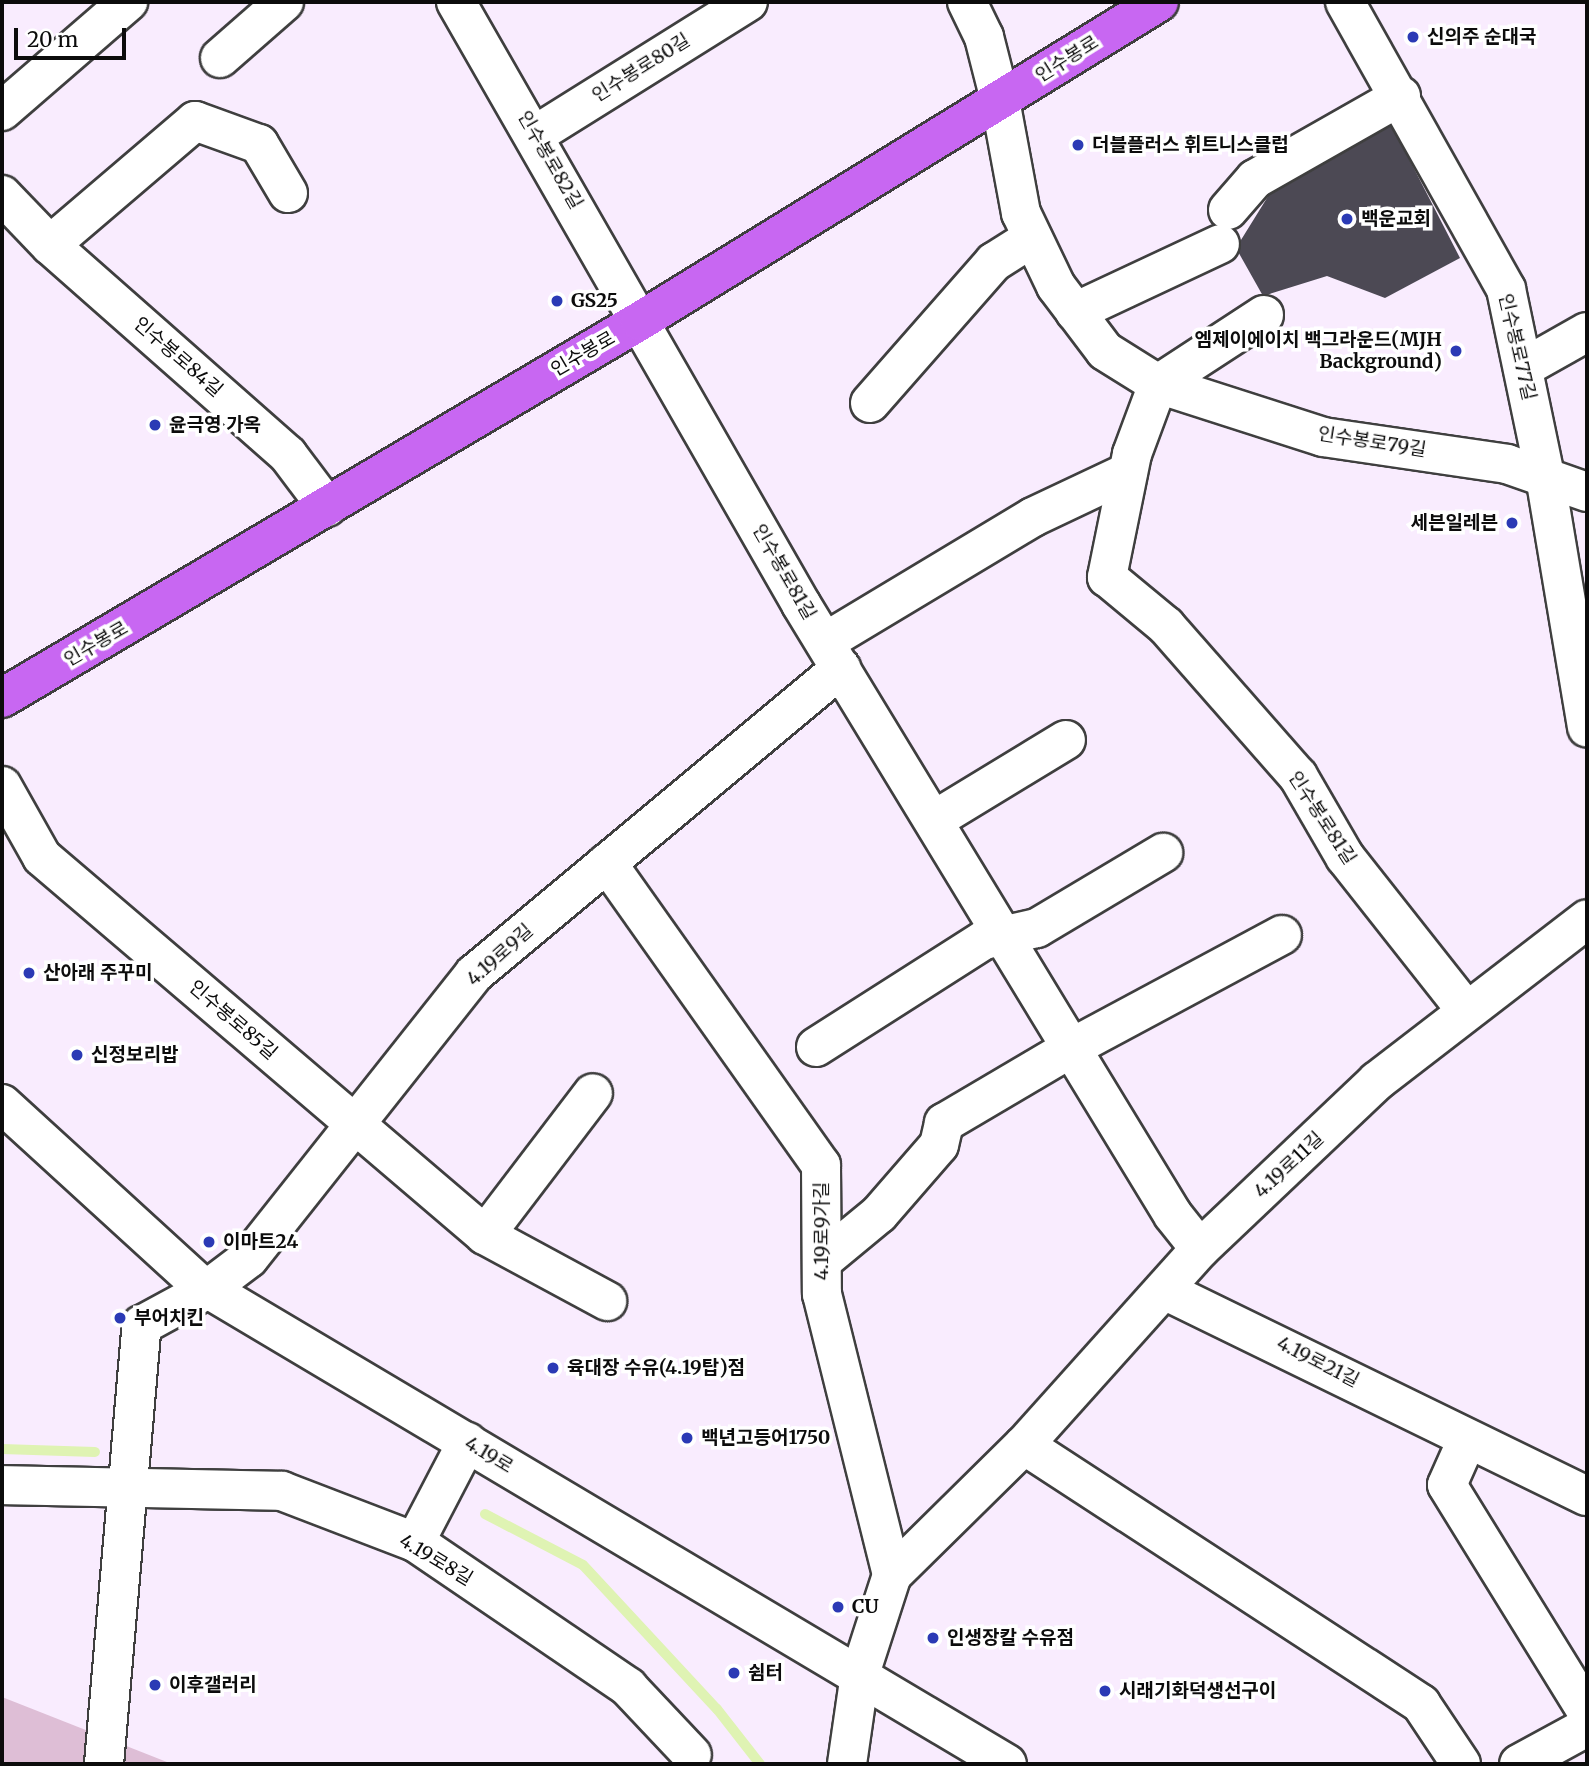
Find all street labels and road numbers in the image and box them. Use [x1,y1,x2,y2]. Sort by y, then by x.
street label: 인수봉로80길 [588,29,694,107]
street label: 인수봉로 [1031,31,1103,87]
street label: 인수봉로82길 [513,107,587,213]
street label: 인수봉로77길 [1494,291,1540,403]
street label: 인수봉로84길 [129,312,227,402]
street label: 인수봉로 [547,327,619,381]
street label: 인수봉로79길 [1316,422,1428,462]
street label: 인수봉로81길 [747,520,821,624]
street label: 인수봉로 [60,617,132,671]
street label: 인수봉로81길 [1283,767,1361,869]
street label: 4.19로9길 [462,919,538,991]
street label: 인수봉로85길 [184,976,282,1064]
street label: 4.19로11길 [1250,1127,1328,1203]
street label: 4.19로9가길 [811,1182,833,1280]
street label: 4.19로21길 [1273,1332,1363,1392]
street label: 4.19로 [461,1432,517,1478]
street label: 4.19로8길 [395,1529,477,1591]

